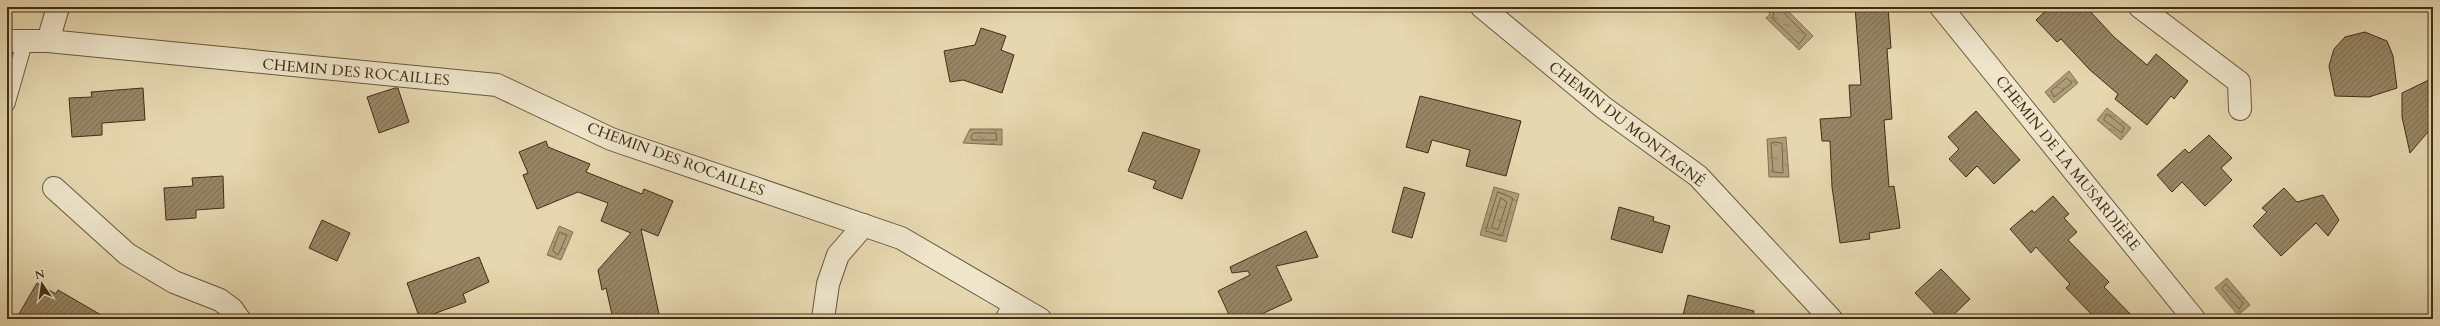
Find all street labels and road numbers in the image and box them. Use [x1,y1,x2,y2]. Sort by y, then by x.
street label: CHEMIN DES ROCAILLES [262,54,450,90]
street label: CHEMIN DU MONTAGNÉ [1545,57,1709,191]
street label: CHEMIN DE LA MUSARDIÈRE [1991,71,2145,255]
street label: CHEMIN DES ROCAILLES [584,117,768,201]

